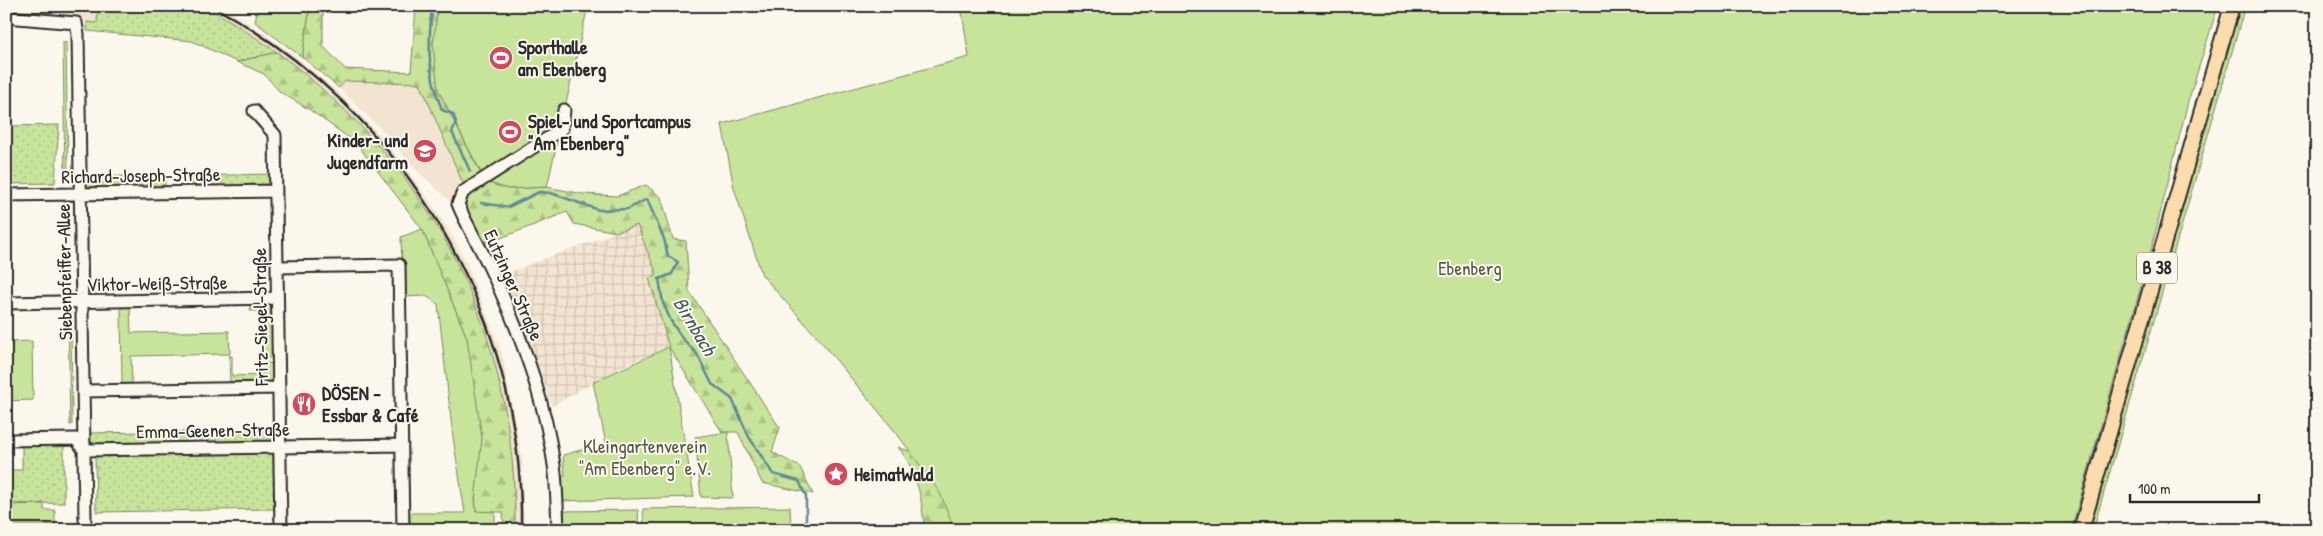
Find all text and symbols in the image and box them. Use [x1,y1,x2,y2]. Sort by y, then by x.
place label: Sporthalle am Ebenberg [518,34,607,83]
sports icon: Sporthalle am Ebenberg [488,45,514,71]
place label: Spiel- und Sportcampus "Am Ebenberg" [528,108,692,157]
sports icon: Spiel- und Sportcampus "Am Ebenberg" [497,119,523,145]
place label: Kinder- und Jugendfarm [327,127,409,176]
school or university icon: Kinder- und Jugendfarm [412,138,438,164]
street label: Richard-Joseph-Straße [61,161,221,189]
street label: Siebenpfeiffer-Allee [50,203,78,340]
street label: Eutzinger Straße [478,225,550,345]
street label: Fritz-Siegel-Straße [246,247,274,387]
road number: B 38 [2137,252,2177,284]
park label: Ebenberg [1438,255,1502,281]
street label: Viktor-Weiß-Straße [86,269,228,297]
water label: Birnbach [667,292,724,361]
place label: DÖSEN - Essbar & Café [322,380,419,428]
restaurant icon: DÖSEN - Essbar & Café [291,391,317,417]
street label: Emma-Geenen-Straße [136,416,290,444]
park label: Kleingartenverein "Am Ebenberg" e.V. [579,433,711,481]
place icon: HeimatWald [823,461,849,487]
place label: HeimatWald [854,461,934,487]
scale bar [2130,471,2259,503]
text: 100 m [2138,478,2171,499]

